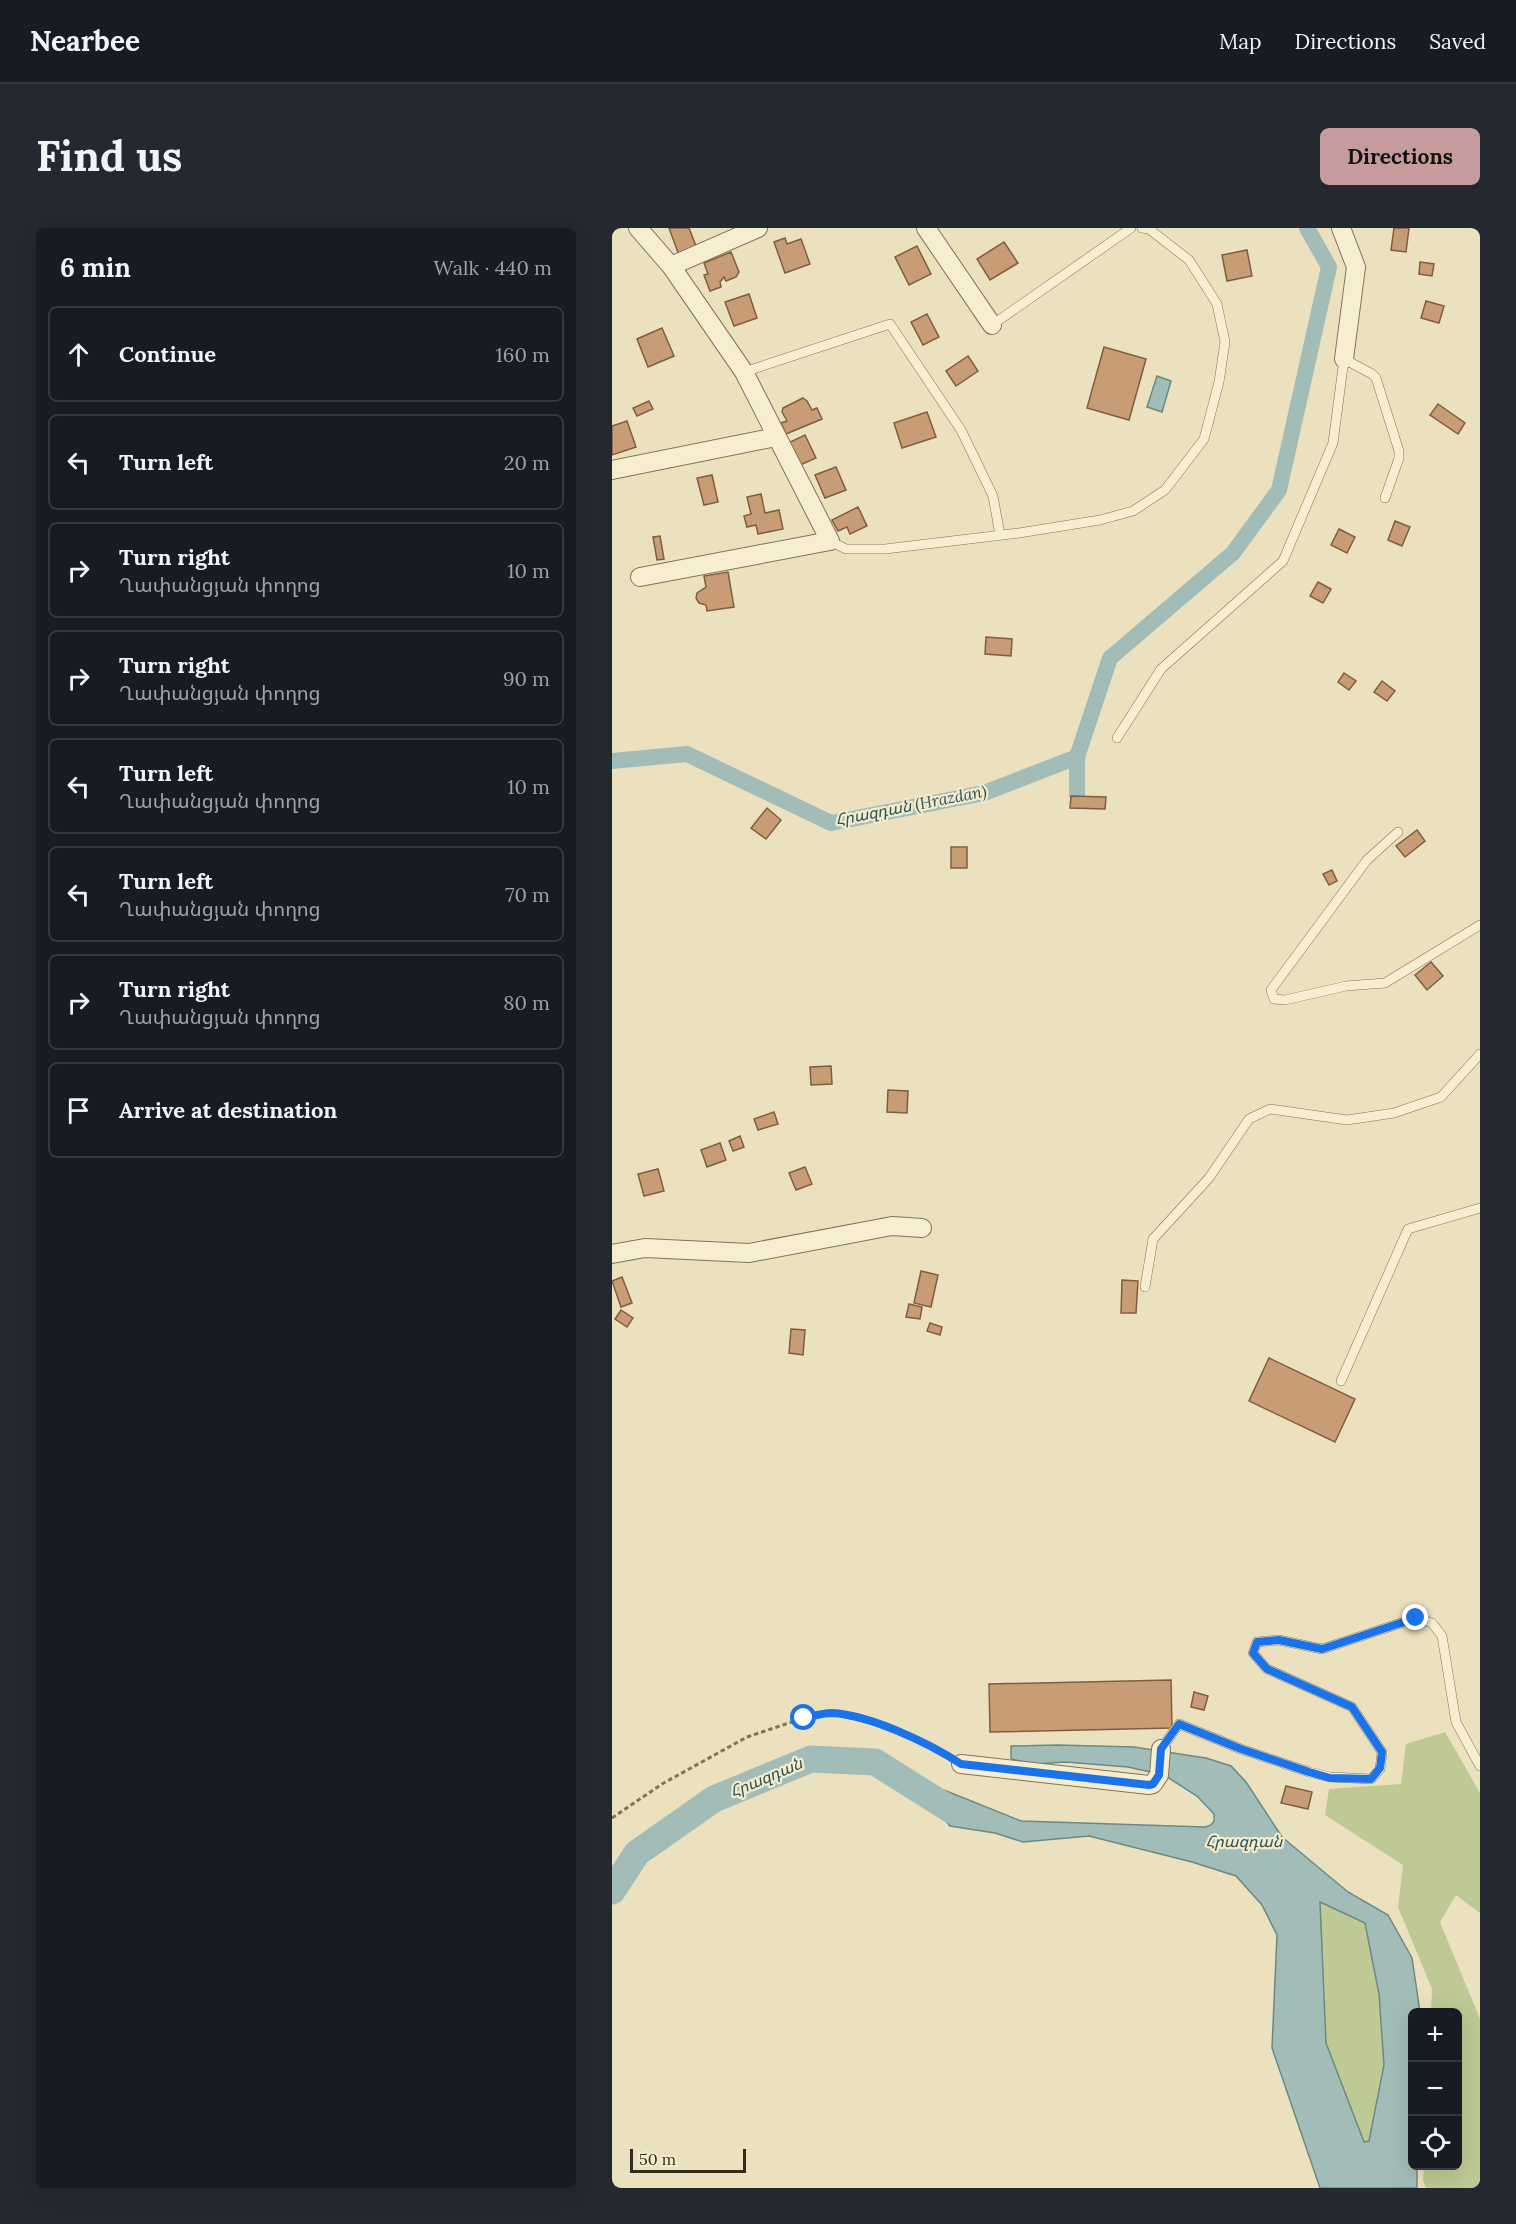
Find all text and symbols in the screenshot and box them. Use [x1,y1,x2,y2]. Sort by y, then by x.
text: Nearbee [30,23,140,59]
text: Map [1219,28,1262,55]
text: Directions [1295,28,1396,55]
text: Saved [1429,28,1486,55]
button: Directions [1320,128,1480,185]
text: Find us [36,129,182,183]
text: 6 min [60,251,131,284]
text: Walk · 440 m [434,255,552,280]
icon: ahead [62,338,95,371]
text: Continue [119,340,216,368]
text: 160 m [496,342,550,367]
icon: left [62,446,95,479]
text: Turn left [119,448,213,476]
text: 20 m [504,450,550,475]
text: Turn right [119,543,230,571]
icon: right [62,554,95,587]
text: 10 m [507,558,550,583]
text: Ղափանցյան փողոց [119,572,321,597]
text: Turn right [119,651,230,679]
icon: right [62,662,95,695]
text: 90 m [503,666,550,691]
text: Ղափանցյան փողոց [119,680,321,705]
text: Turn left [119,759,213,787]
icon: left [62,770,95,803]
text: 10 m [507,774,550,799]
water label: Հրազդան (Hrazdan) [834,781,989,830]
text: Ղափանցյան փողոց [119,788,321,813]
text: Turn left [119,867,213,895]
icon: left [62,878,95,911]
text: 70 m [505,882,550,907]
text: Ղափանցյան փողոց [119,896,321,921]
text: Turn right [119,975,230,1003]
icon: right [62,986,95,1019]
text: 80 m [503,990,550,1015]
text: Ղափանցյան փողոց [119,1004,321,1029]
icon: arrive [62,1094,95,1127]
text: Arrive at destination [119,1096,337,1124]
route end [1402,1604,1428,1630]
route start [790,1704,816,1730]
water label: Հրազդան [727,1752,806,1801]
water label: Հրազդան [1206,1831,1284,1851]
map controls [1408,2008,1462,2170]
button: + [1408,2008,1462,2062]
button: − [1408,2062,1462,2116]
button: locate [1408,2116,1462,2170]
scale bar [630,2146,746,2174]
text: 50 m [639,2149,676,2169]

